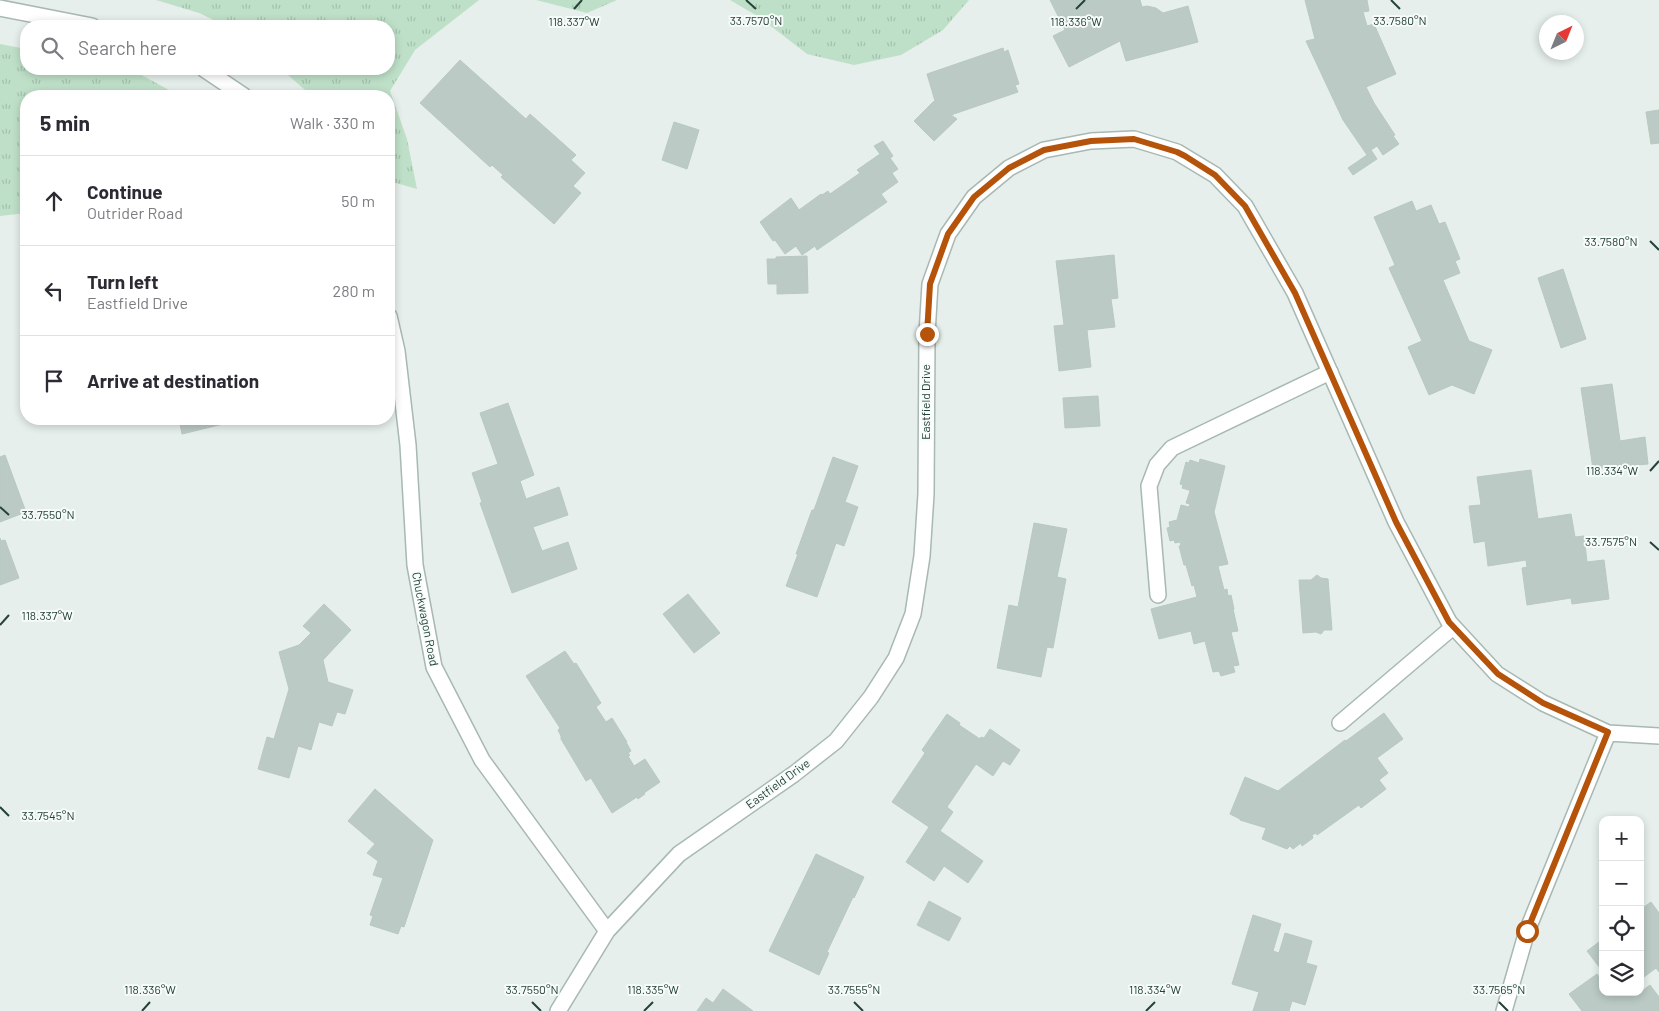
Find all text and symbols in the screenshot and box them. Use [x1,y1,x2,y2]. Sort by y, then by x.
text: 33.7570°N [730,13,782,27]
text: 33.7580°N [1373,13,1427,27]
text: 118.337°W [548,14,600,28]
text: 118.336°W [1050,14,1102,28]
north arrow [1539,15,1584,60]
search box [20,20,395,75]
icon: search [38,34,66,62]
text: Search here [78,36,177,59]
text: 5 min [40,110,90,135]
text: Walk · 330 m [290,113,375,132]
text: Continue [87,180,163,203]
icon: ahead [40,187,68,215]
text: 50 m [341,191,375,210]
text: Outrider Road [87,203,183,222]
text: 33.7580°N [1584,234,1638,248]
text: Turn left [87,270,158,293]
icon: left [40,277,68,305]
text: 280 m [333,281,375,300]
text: Eastfield Drive [87,293,188,312]
route end [916,323,939,346]
street label: Eastfield Drive [918,364,932,440]
icon: arrive [40,367,68,395]
text: Arrive at destination [87,369,259,392]
text: 118.334°W [1586,463,1639,477]
text: 33.7550°N [21,507,75,521]
text: 33.7575°N [1585,534,1637,548]
street label: Chuckwagon Road [410,571,442,667]
text: 118.337°W [21,608,73,622]
street label: Eastfield Drive [743,755,812,811]
text: 33.7545°N [21,808,75,822]
map controls [1599,816,1644,996]
button: + [1599,816,1644,861]
button: − [1599,861,1644,906]
button: locate [1599,906,1644,951]
route start [1516,920,1539,943]
button: layers [1599,951,1644,996]
text: 118.336°W [124,982,176,996]
text: 33.7550°N [505,982,559,996]
text: 118.335°W [627,982,679,996]
text: 33.7555°N [828,982,880,996]
text: 118.334°W [1129,982,1182,996]
text: 33.7565°N [1473,982,1525,996]

